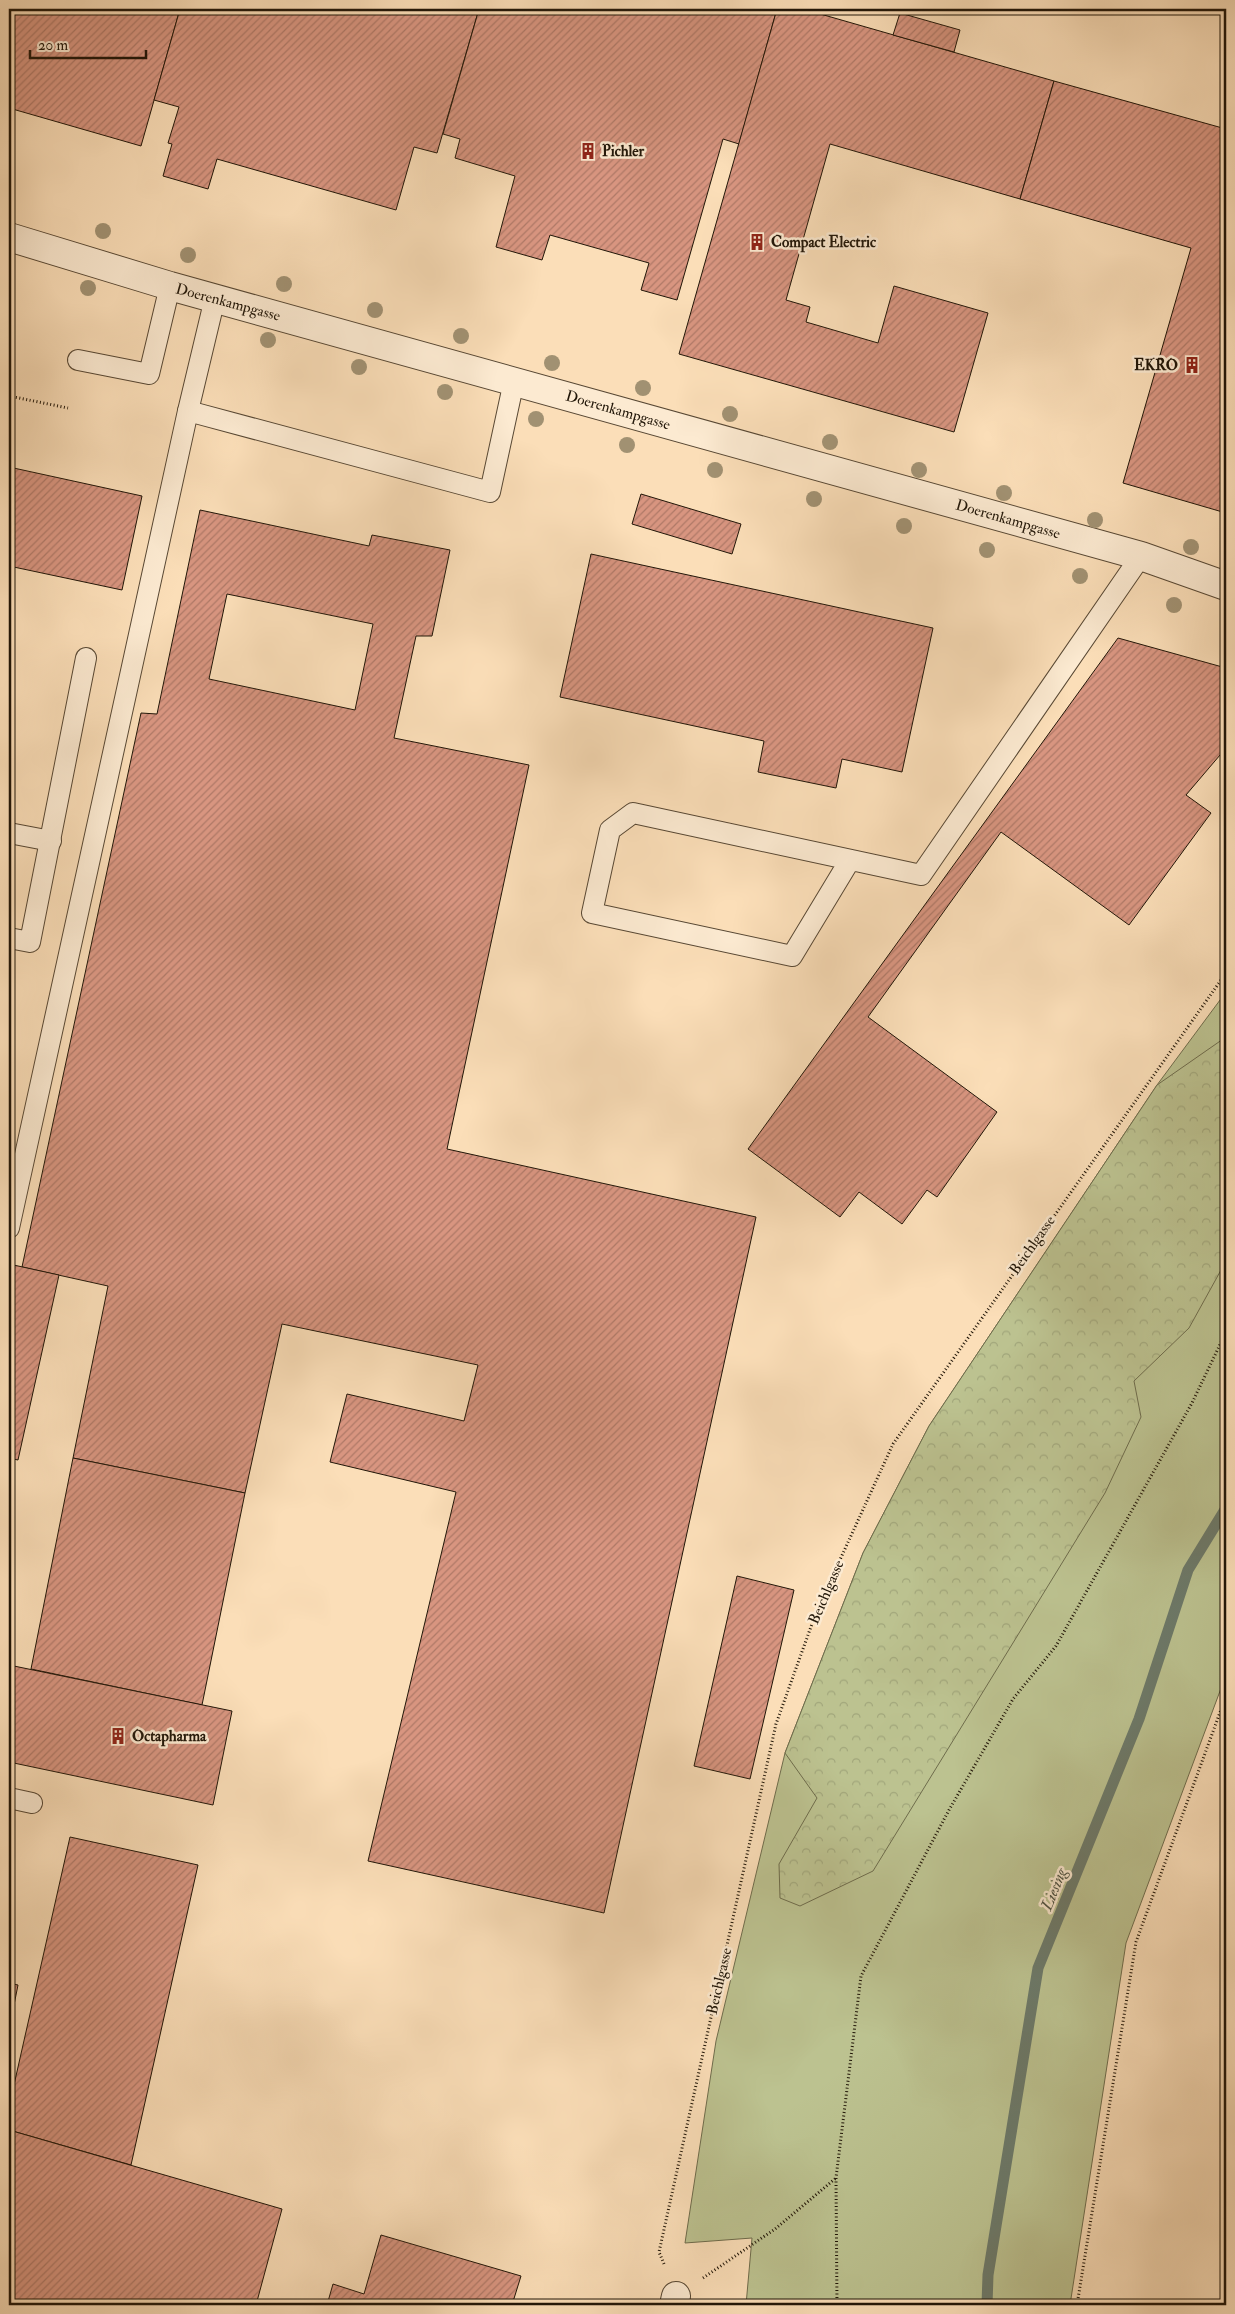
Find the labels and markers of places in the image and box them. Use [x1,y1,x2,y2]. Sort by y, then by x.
building icon: Pichler [578,141,598,161]
place label: Pichler [602,142,645,161]
building icon: Compact Electric [747,232,767,252]
place label: Compact Electric [771,233,877,253]
building icon: EKRO [1182,355,1202,375]
place label: EKRO [1134,356,1178,375]
building icon: Octapharma [108,1726,128,1746]
place label: Octapharma [132,1727,207,1747]

